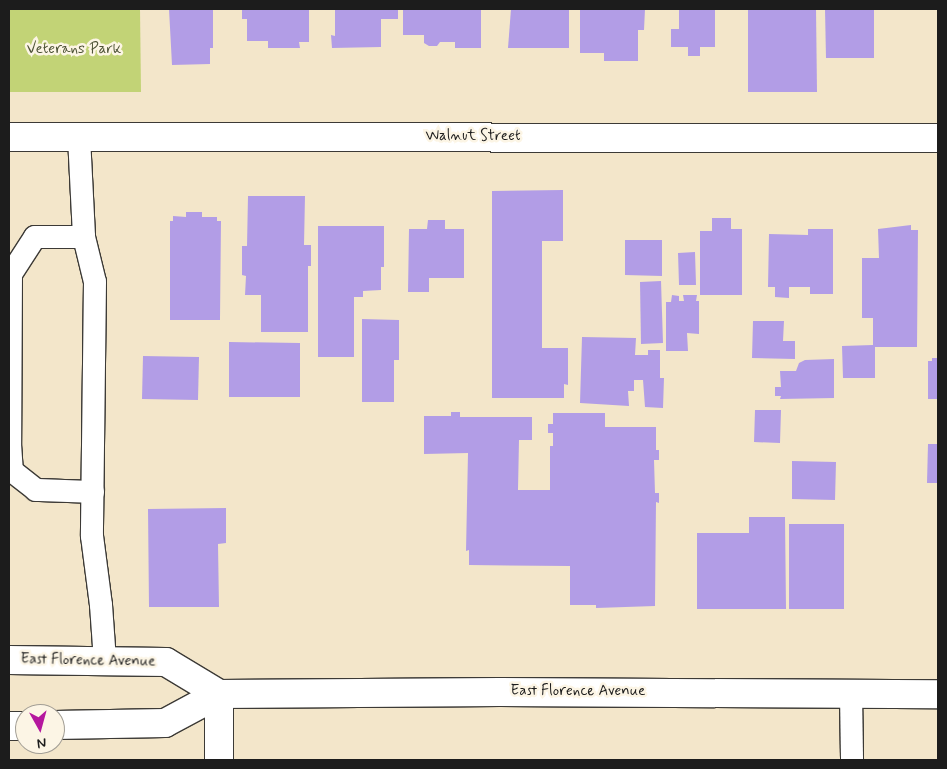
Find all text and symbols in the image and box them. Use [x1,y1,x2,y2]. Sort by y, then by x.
park label: Veterans Park [28,41,120,59]
street label: Walnut Street [424,128,522,146]
street label: East Florence Avenue [20,651,156,671]
street label: East Florence Avenue [511,683,645,701]
north arrow [15,704,65,754]
text: N [36,733,47,752]

